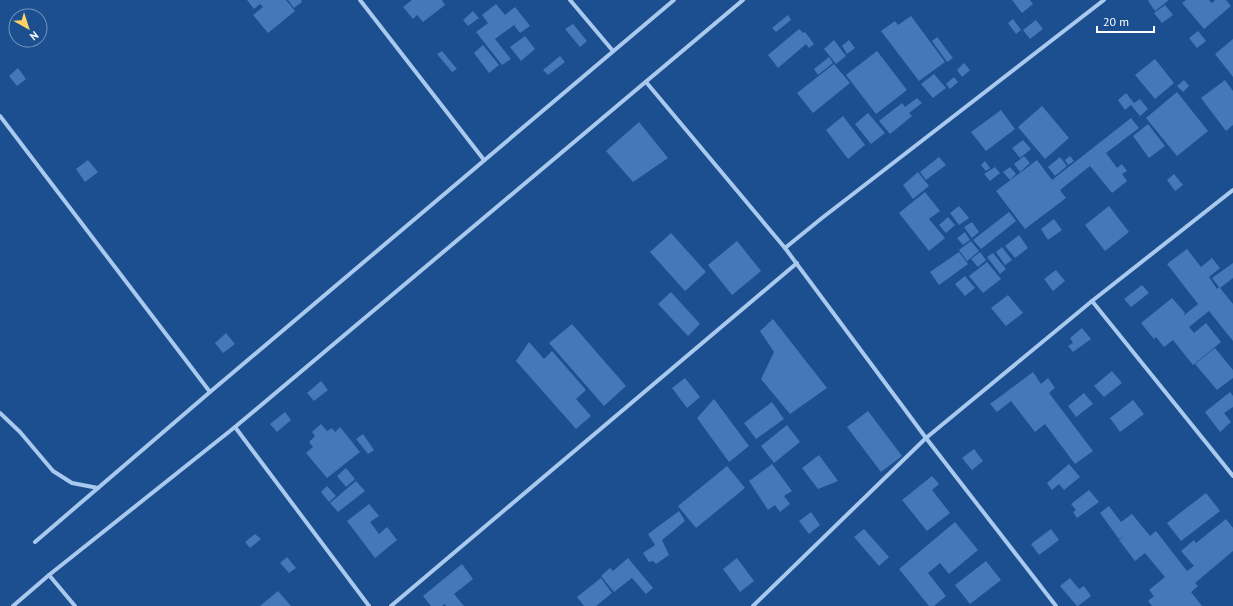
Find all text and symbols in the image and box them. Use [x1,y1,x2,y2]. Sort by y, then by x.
north arrow [8,8,48,48]
scale bar [1097,8,1154,34]
text: 20 m [1103,14,1129,29]
text: N [27,28,42,43]

